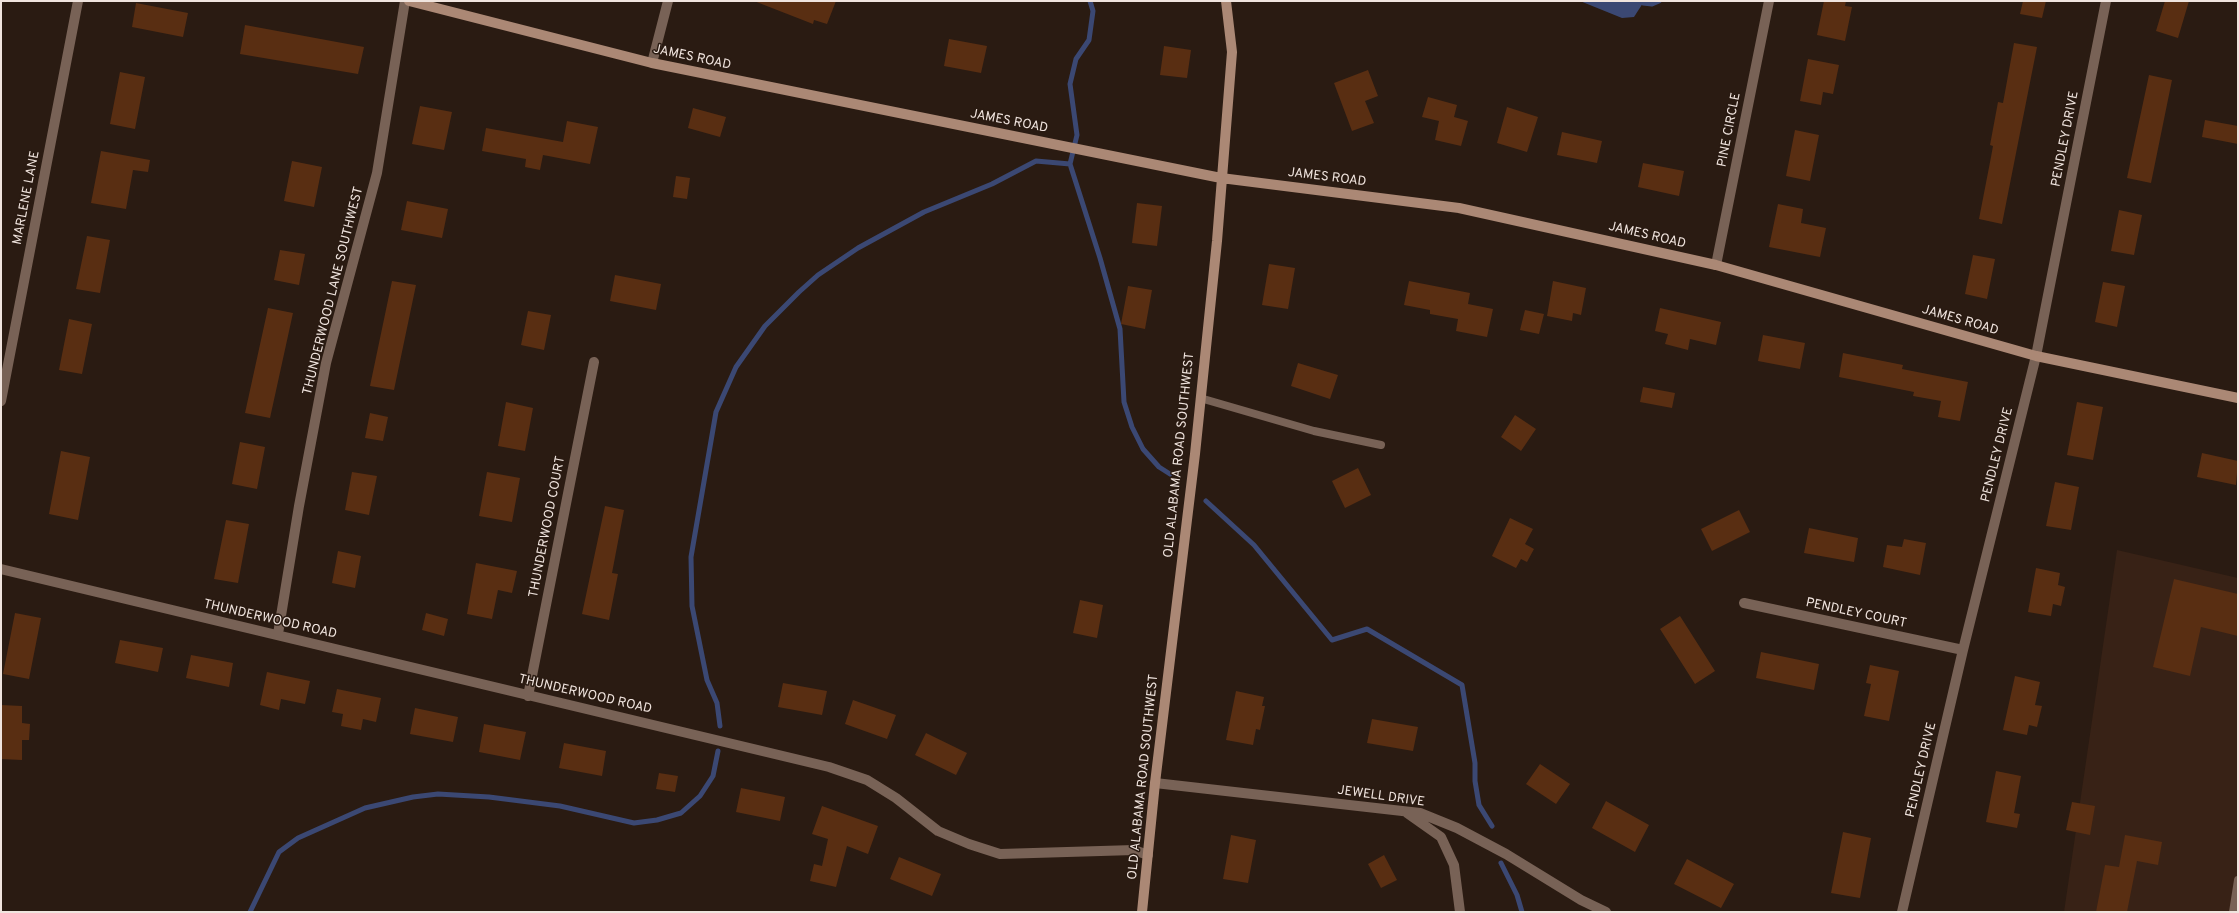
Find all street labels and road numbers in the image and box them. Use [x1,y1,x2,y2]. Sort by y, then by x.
street label: JAMES ROAD [652,42,732,74]
street label: PENDLEY DRIVE [2049,90,2083,188]
street label: PINE CIRCLE [1715,91,1745,169]
street label: JAMES ROAD [969,107,1049,137]
street label: MARLENE LANE [10,150,44,246]
street label: JAMES ROAD [1287,165,1367,191]
street label: THUNDERWOOD LANE SOUTHWEST [301,185,367,397]
street label: JAMES ROAD [1607,220,1687,252]
street label: JAMES ROAD [1920,303,2000,339]
street label: OLD ALABAMA ROAD SOUTHWEST [1161,352,1199,558]
street label: PENDLEY DRIVE [1979,406,2017,504]
street label: THUNDERWOOD COURT [527,455,569,599]
street label: PENDLEY COURT [1804,596,1908,632]
street label: THUNDERWOOD ROAD [202,597,338,643]
street label: THUNDERWOOD ROAD [517,672,653,718]
street label: OLD ALABAMA ROAD SOUTHWEST [1125,674,1163,880]
street label: PENDLEY DRIVE [1903,721,1941,819]
street label: JEWELL DRIVE [1336,783,1426,811]

